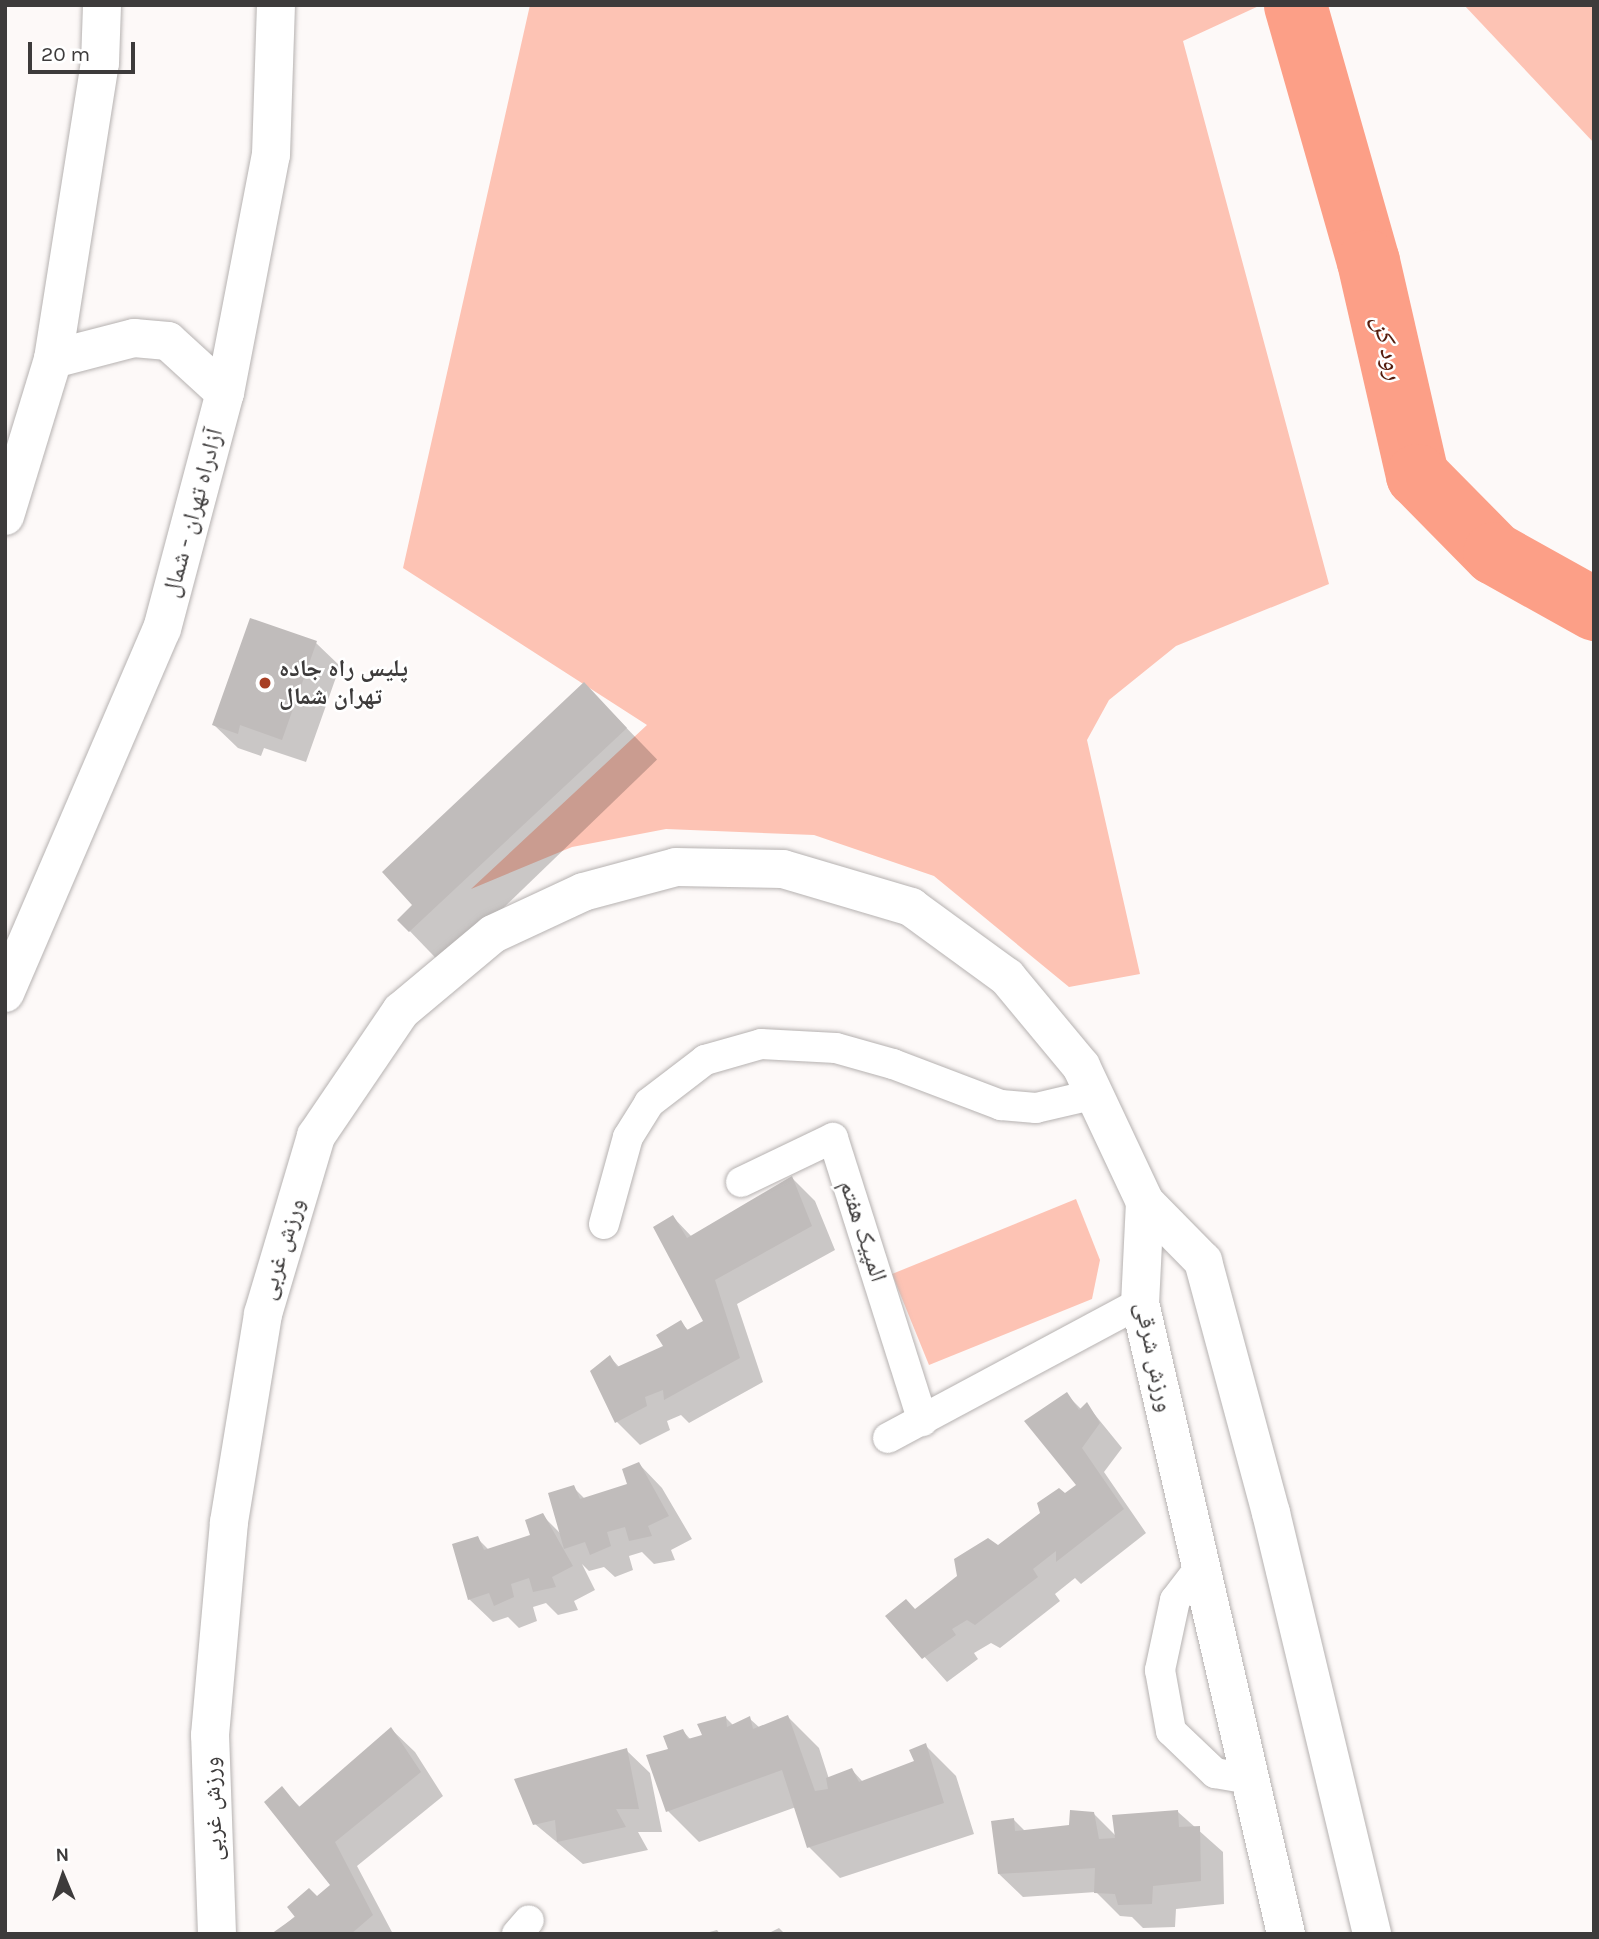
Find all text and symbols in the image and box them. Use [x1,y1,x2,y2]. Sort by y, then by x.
scale bar [32,28,138,72]
text: 20 m [41,42,90,66]
water label: رود کن [1366,313,1410,383]
street label: آزادراه تهران - شمال [157,425,229,601]
place label: پلیس راه جاده تهران شمال [279,655,408,711]
marker: پلیس راه جاده تهران شمال [257,675,273,691]
street label: المپیک هفتم [833,1177,893,1285]
street label: ورزش غربی [253,1195,311,1303]
street label: ورزش شرقی [1128,1299,1180,1415]
street label: ورزش غربی [197,1756,229,1862]
north arrow [28,1841,98,1911]
text: N [55,1844,69,1866]

